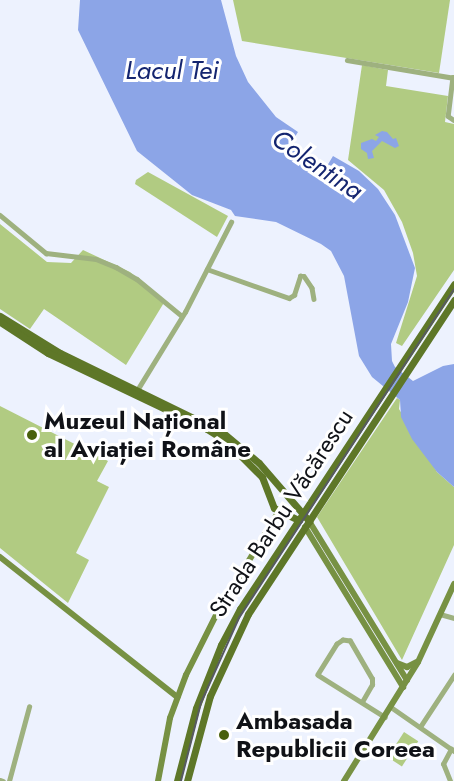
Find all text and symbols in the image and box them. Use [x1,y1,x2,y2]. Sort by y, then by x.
water label: Lacul Tei [125,55,219,87]
water label: Colentina [265,123,369,207]
street label: Strada Barbu Văcărescu [203,404,359,622]
place label: Muzeul Național al Aviației Române [44,407,251,463]
marker: Muzeul Național al Aviației Române [25,428,39,442]
place label: Ambasada Republicii Coreea [236,707,435,763]
marker: Ambasada Republicii Coreea [217,728,231,742]

